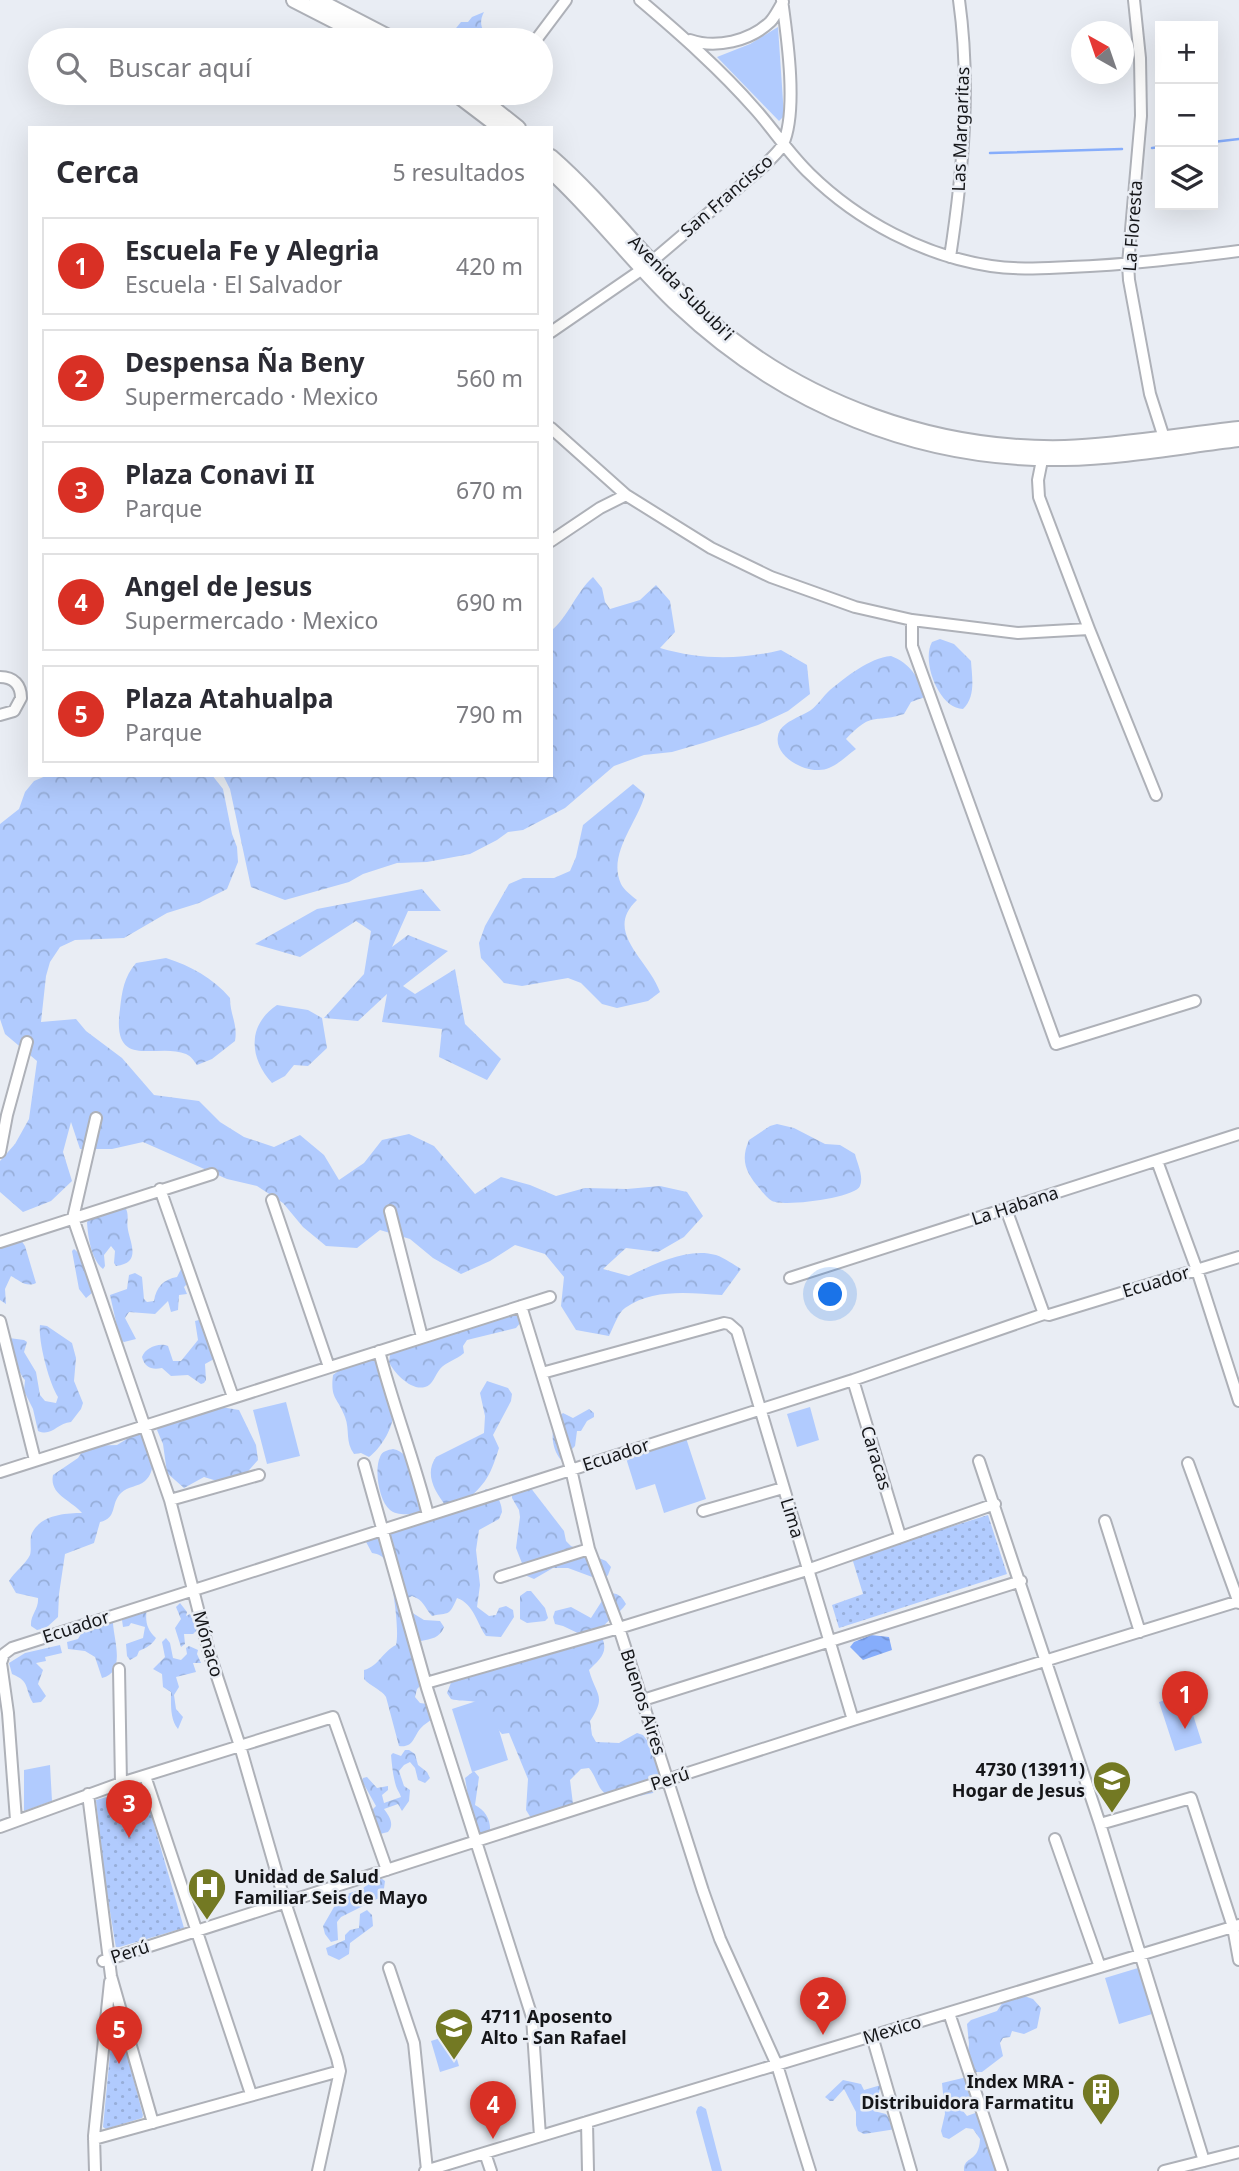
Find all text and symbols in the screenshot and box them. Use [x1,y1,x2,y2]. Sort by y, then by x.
north arrow [1071,21,1134,84]
map controls [1155,21,1218,210]
button: + [1155,21,1218,84]
search box [28,28,553,105]
icon: search [52,48,90,86]
text: Buscar aquí [108,49,251,85]
street label: Las Margaritas [946,66,974,192]
button: − [1155,84,1218,147]
button: layers [1155,147,1218,210]
street label: San Francisco [675,149,778,242]
text: Cerca [56,151,139,192]
text: 5 resultados [392,156,525,188]
street label: La Floresta [1117,179,1147,272]
street label: Avenida Sububi'i [624,229,740,345]
text: Escuela Fe y Alegria [125,232,379,268]
text: 1 [74,250,88,282]
text: 420 m [456,250,523,282]
text: Escuela · El Salvador [125,268,342,300]
text: Despensa Ña Beny [125,344,365,380]
text: 2 [74,362,88,394]
text: 560 m [456,362,523,394]
text: Supermercado · Mexico [125,380,379,412]
text: Plaza Conavi II [125,456,315,492]
text: 3 [74,474,88,506]
text: 670 m [456,474,523,506]
text: Parque [125,492,202,524]
text: Angel de Jesus [125,568,312,604]
text: 4 [74,586,88,618]
text: 690 m [456,586,523,618]
text: Supermercado · Mexico [125,604,379,636]
text: Plaza Atahualpa [125,680,334,716]
text: 5 [74,698,88,730]
text: 790 m [456,698,523,730]
text: Parque [125,716,202,748]
street label: La Habana [968,1180,1061,1230]
street label: Ecuador [1119,1259,1193,1303]
your location [813,1277,847,1311]
street label: Caracas [856,1423,898,1493]
street label: Ecuador [579,1432,653,1476]
street label: Lima [775,1495,810,1541]
street label: Ecuador [39,1604,113,1648]
street label: Mónaco [188,1608,230,1680]
street label: Buenos Aires [615,1646,672,1758]
pin: 1 [1162,1671,1208,1729]
place label: 4730 (13911) Hogar de Jesus [952,1757,1085,1802]
school or university icon: 4730 (13911) Hogar de Jesus [1091,1759,1133,1814]
street label: Perú [647,1761,692,1796]
pin: 3 [106,1780,152,1838]
place label: Unidad de Salud Familiar Seis de Mayo [234,1864,428,1909]
hospital icon: Unidad de Salud Familiar Seis de Mayo [186,1866,228,1921]
street label: Perú [107,1934,152,1969]
pin: 2 [800,1977,846,2035]
place label: 4711 Aposento Alto - San Rafael [481,2004,627,2049]
pin: 5 [96,2006,142,2064]
school or university icon: 4711 Aposento Alto - San Rafael [433,2006,475,2061]
street label: Mexico [860,2009,924,2049]
place label: Index MRA - Distribuidora Farmatitu [861,2069,1074,2114]
building icon: Index MRA - Distribuidora Farmatitu [1080,2071,1122,2126]
pin: 4 [470,2081,516,2139]

